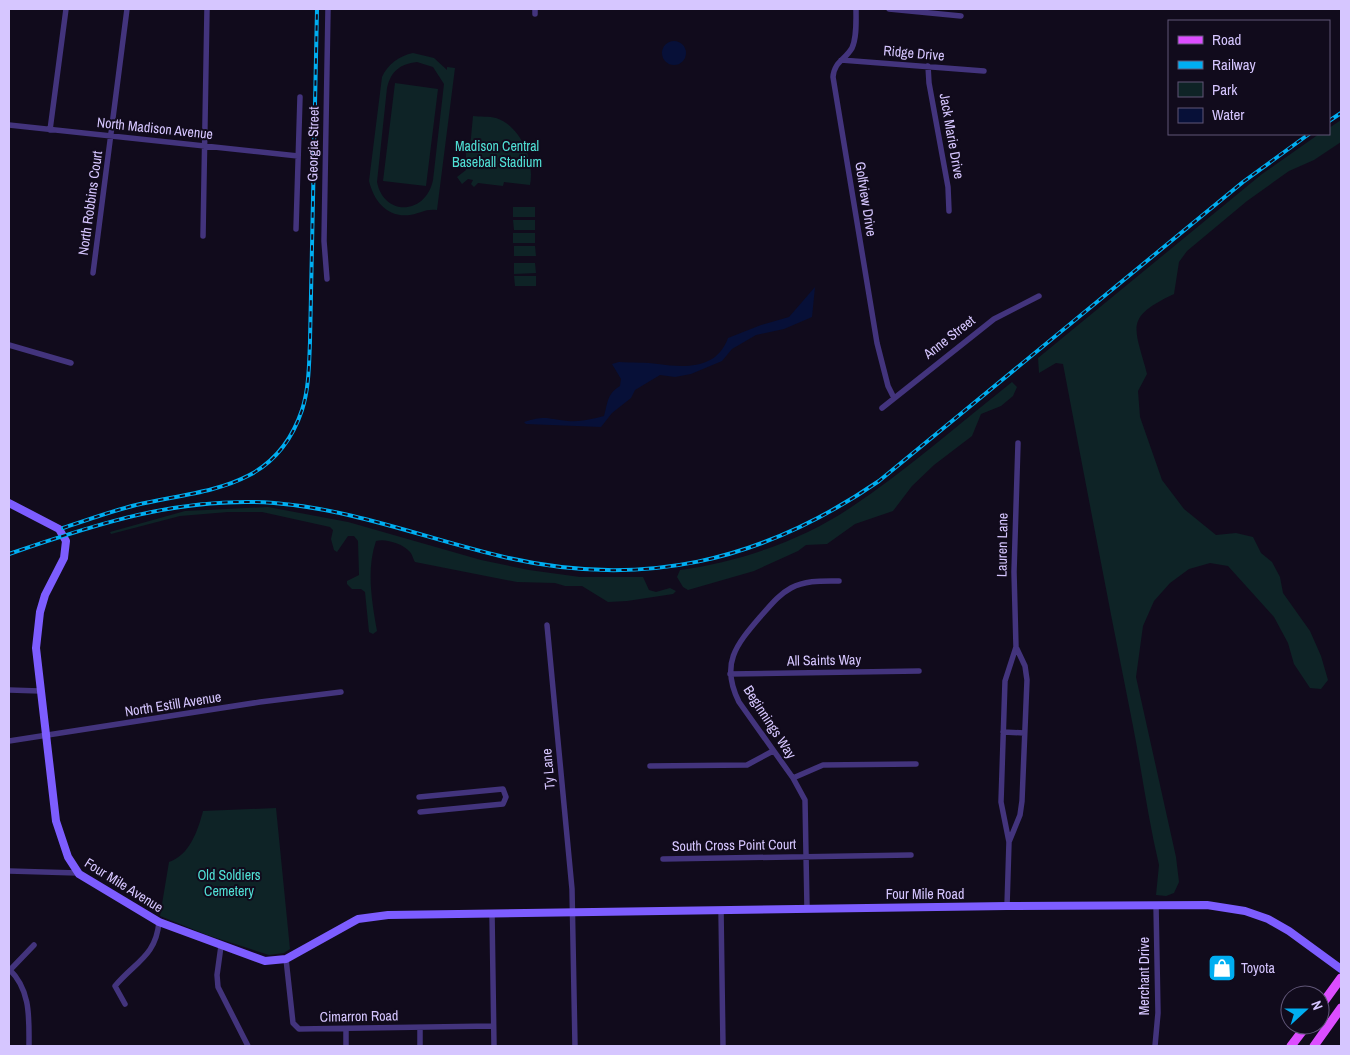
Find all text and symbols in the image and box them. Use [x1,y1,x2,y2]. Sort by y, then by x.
legend [1168,20,1330,135]
text: Road [1212,29,1241,50]
street label: Ridge Drive [883,41,945,65]
text: Railway [1212,54,1257,75]
text: Park [1212,79,1238,100]
street label: Jack Marie Drive [936,92,968,180]
text: Water [1212,104,1244,125]
street label: Georgia Street [303,106,323,182]
street label: North Madison Avenue [96,113,214,143]
park label: Madison Central Baseball Stadium [452,137,542,171]
street label: North Robbins Court [74,150,106,256]
street label: Golfview Drive [851,160,881,238]
street label: Anne Street [919,311,978,363]
street label: Lauren Lane [992,513,1012,577]
street label: All Saints Way [786,650,862,670]
street label: Beginnings Way [740,682,801,762]
street label: North Estill Avenue [123,687,223,721]
street label: Ty Lane [537,748,559,790]
street label: South Cross Point Court [672,835,796,855]
street label: Four Mile Avenue [81,854,167,916]
park label: Old Soldiers Cemetery [197,866,261,900]
street label: Four Mile Road [886,885,964,903]
street label: Merchant Drive [1135,937,1153,1015]
shop icon: Toyota [1207,953,1237,983]
place label: Toyota [1241,959,1275,977]
north arrow [1280,985,1330,1035]
text: N [1307,998,1327,1012]
street label: Cimarron Road [320,1006,398,1026]

